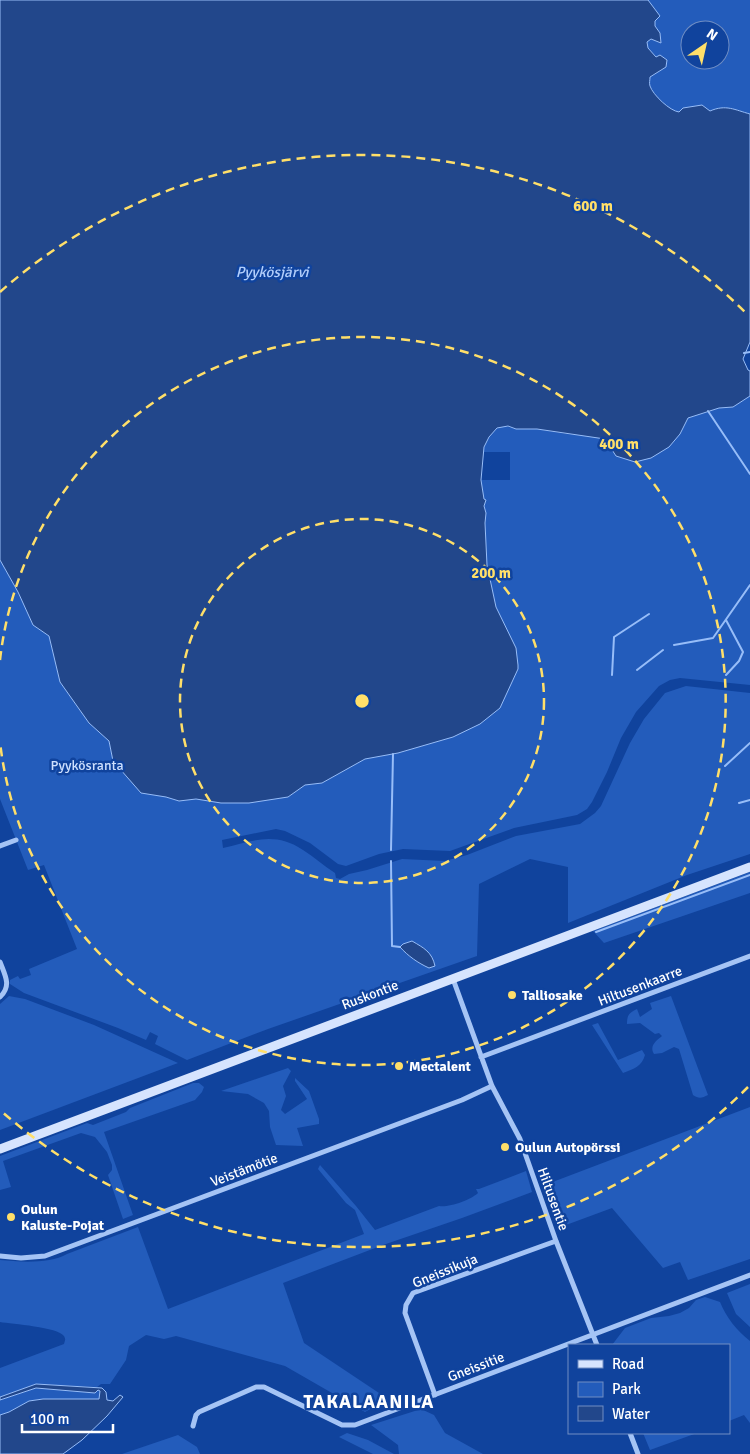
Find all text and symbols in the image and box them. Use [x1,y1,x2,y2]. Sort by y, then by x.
north arrow [680,20,730,70]
text: N [703,25,721,44]
text: 600 m [573,197,613,215]
water label: Pyykösjärvi [236,263,310,281]
text: 400 m [599,435,639,453]
text: 200 m [471,564,511,582]
centre of rings [353,692,371,710]
park label: Pyykösranta [50,757,124,774]
street label: Hiltusenkaarre [596,962,684,1010]
street label: Ruskontie [339,976,401,1014]
place label: Talliosake [522,987,583,1004]
marker: Talliosake [506,989,518,1001]
place label: Mectalent [409,1058,472,1075]
marker: Mectalent [393,1060,405,1072]
place label: Oulun Autopörssi [515,1139,621,1156]
marker: Oulun Autopörssi [499,1141,511,1153]
street label: Veistämötie [208,1149,280,1191]
street label: Hiltusentie [534,1165,572,1233]
place label: Oulun Kaluste-Pojat [21,1201,105,1234]
marker: Oulun Kaluste-Pojat [5,1211,17,1223]
street label: Gneissikuja [410,1250,480,1292]
legend [568,1344,730,1434]
street label: Gneissitie [445,1348,507,1386]
text: Road [612,1355,644,1373]
text: Park [612,1380,641,1398]
district label: TAKALAANILA [304,1390,435,1414]
scale bar [22,1402,114,1434]
text: Water [612,1405,650,1423]
text: 100 m [30,1410,70,1428]

